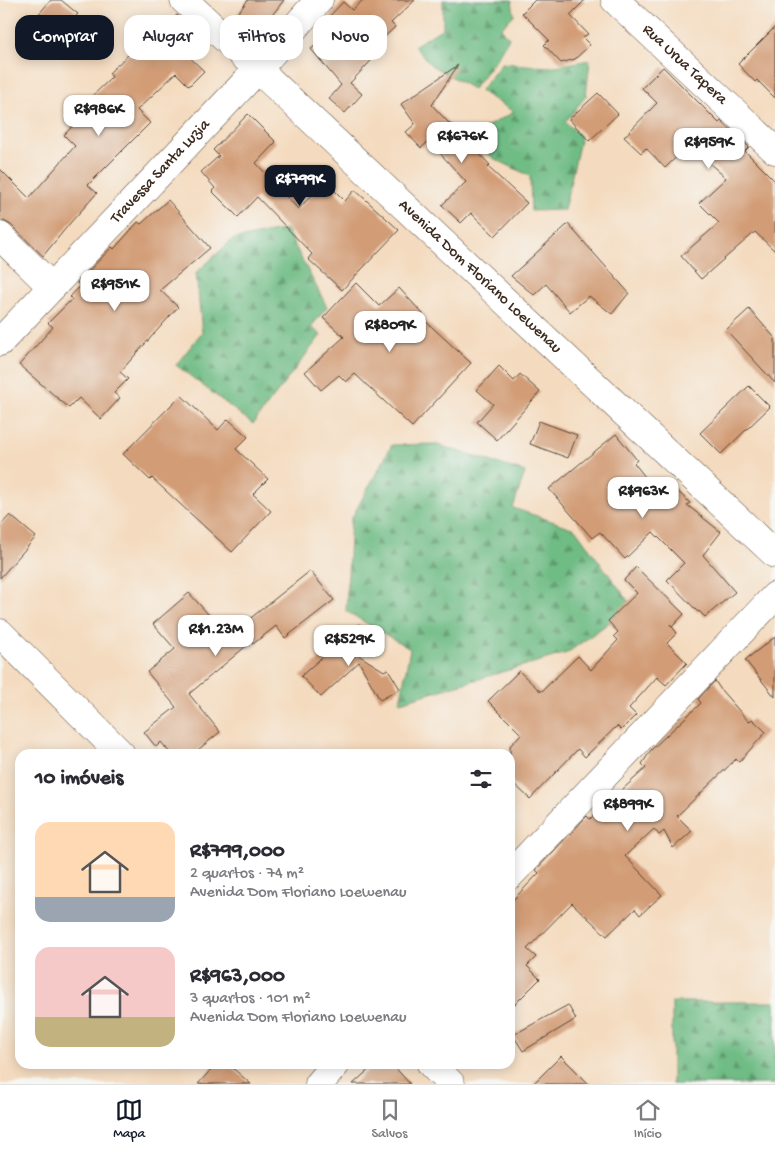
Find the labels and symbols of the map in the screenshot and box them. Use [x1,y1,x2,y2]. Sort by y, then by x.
street label: Rua Urua Tapera [638,21,732,110]
pin: R$986K [58,94,140,137]
street label: Travessa Santa Luzia [106,115,215,229]
pin: R$676K [421,121,503,164]
pin: R$959K [668,128,750,170]
pin: R$799K [259,164,341,207]
street label: Avenida Dom Floriano Loewenau [394,196,565,358]
pin: R$951K [74,270,156,312]
pin: R$809K [349,310,431,353]
pin: R$963K [602,476,684,519]
pin: R$1.23M [170,614,262,657]
pin: R$529K [308,624,390,667]
pin: R$899K [587,790,669,832]

